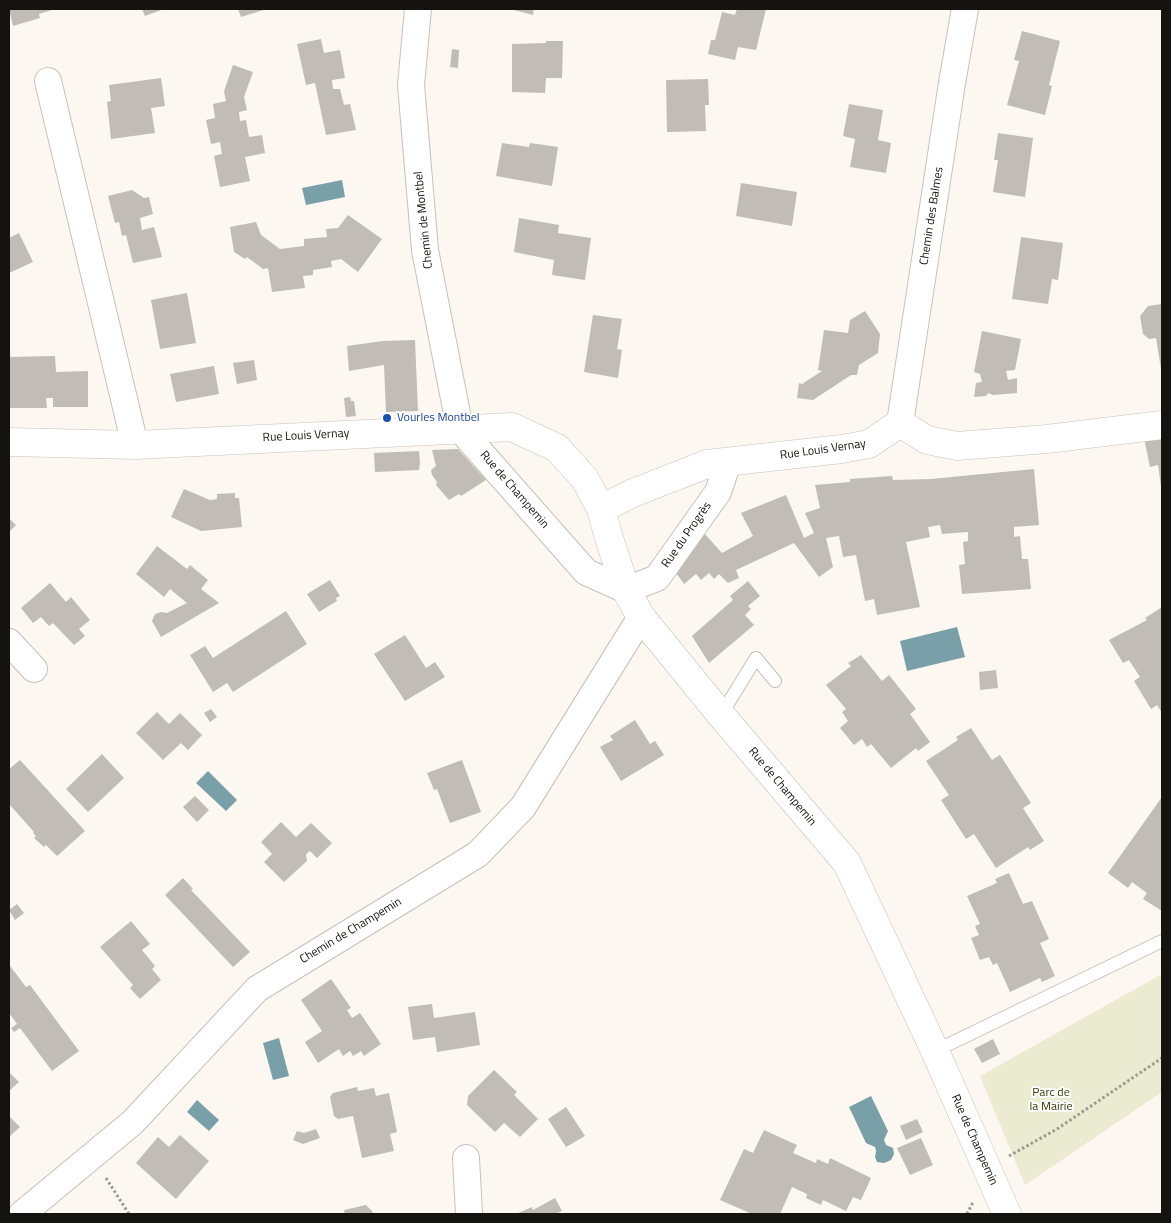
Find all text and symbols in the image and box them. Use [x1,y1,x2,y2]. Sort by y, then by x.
street label: Chemin des Balmes [917,166,947,266]
street label: Chemin de Montbel [412,171,436,269]
place label: Vourles Montbel [397,411,480,425]
marker: Vourles Montbel [381,412,393,424]
street label: Rue Louis Vernay [262,427,350,445]
street label: Rue Louis Vernay [779,437,867,463]
street label: Rue de Champemin [476,448,552,532]
street label: Rue du Progrès [659,499,715,571]
street label: Rue de Champemin [745,745,819,829]
street label: Chemin de Champemin [297,895,405,967]
park label: Parc de la Mairie [1030,1086,1072,1114]
street label: Rue de Champemin [947,1092,1001,1188]

